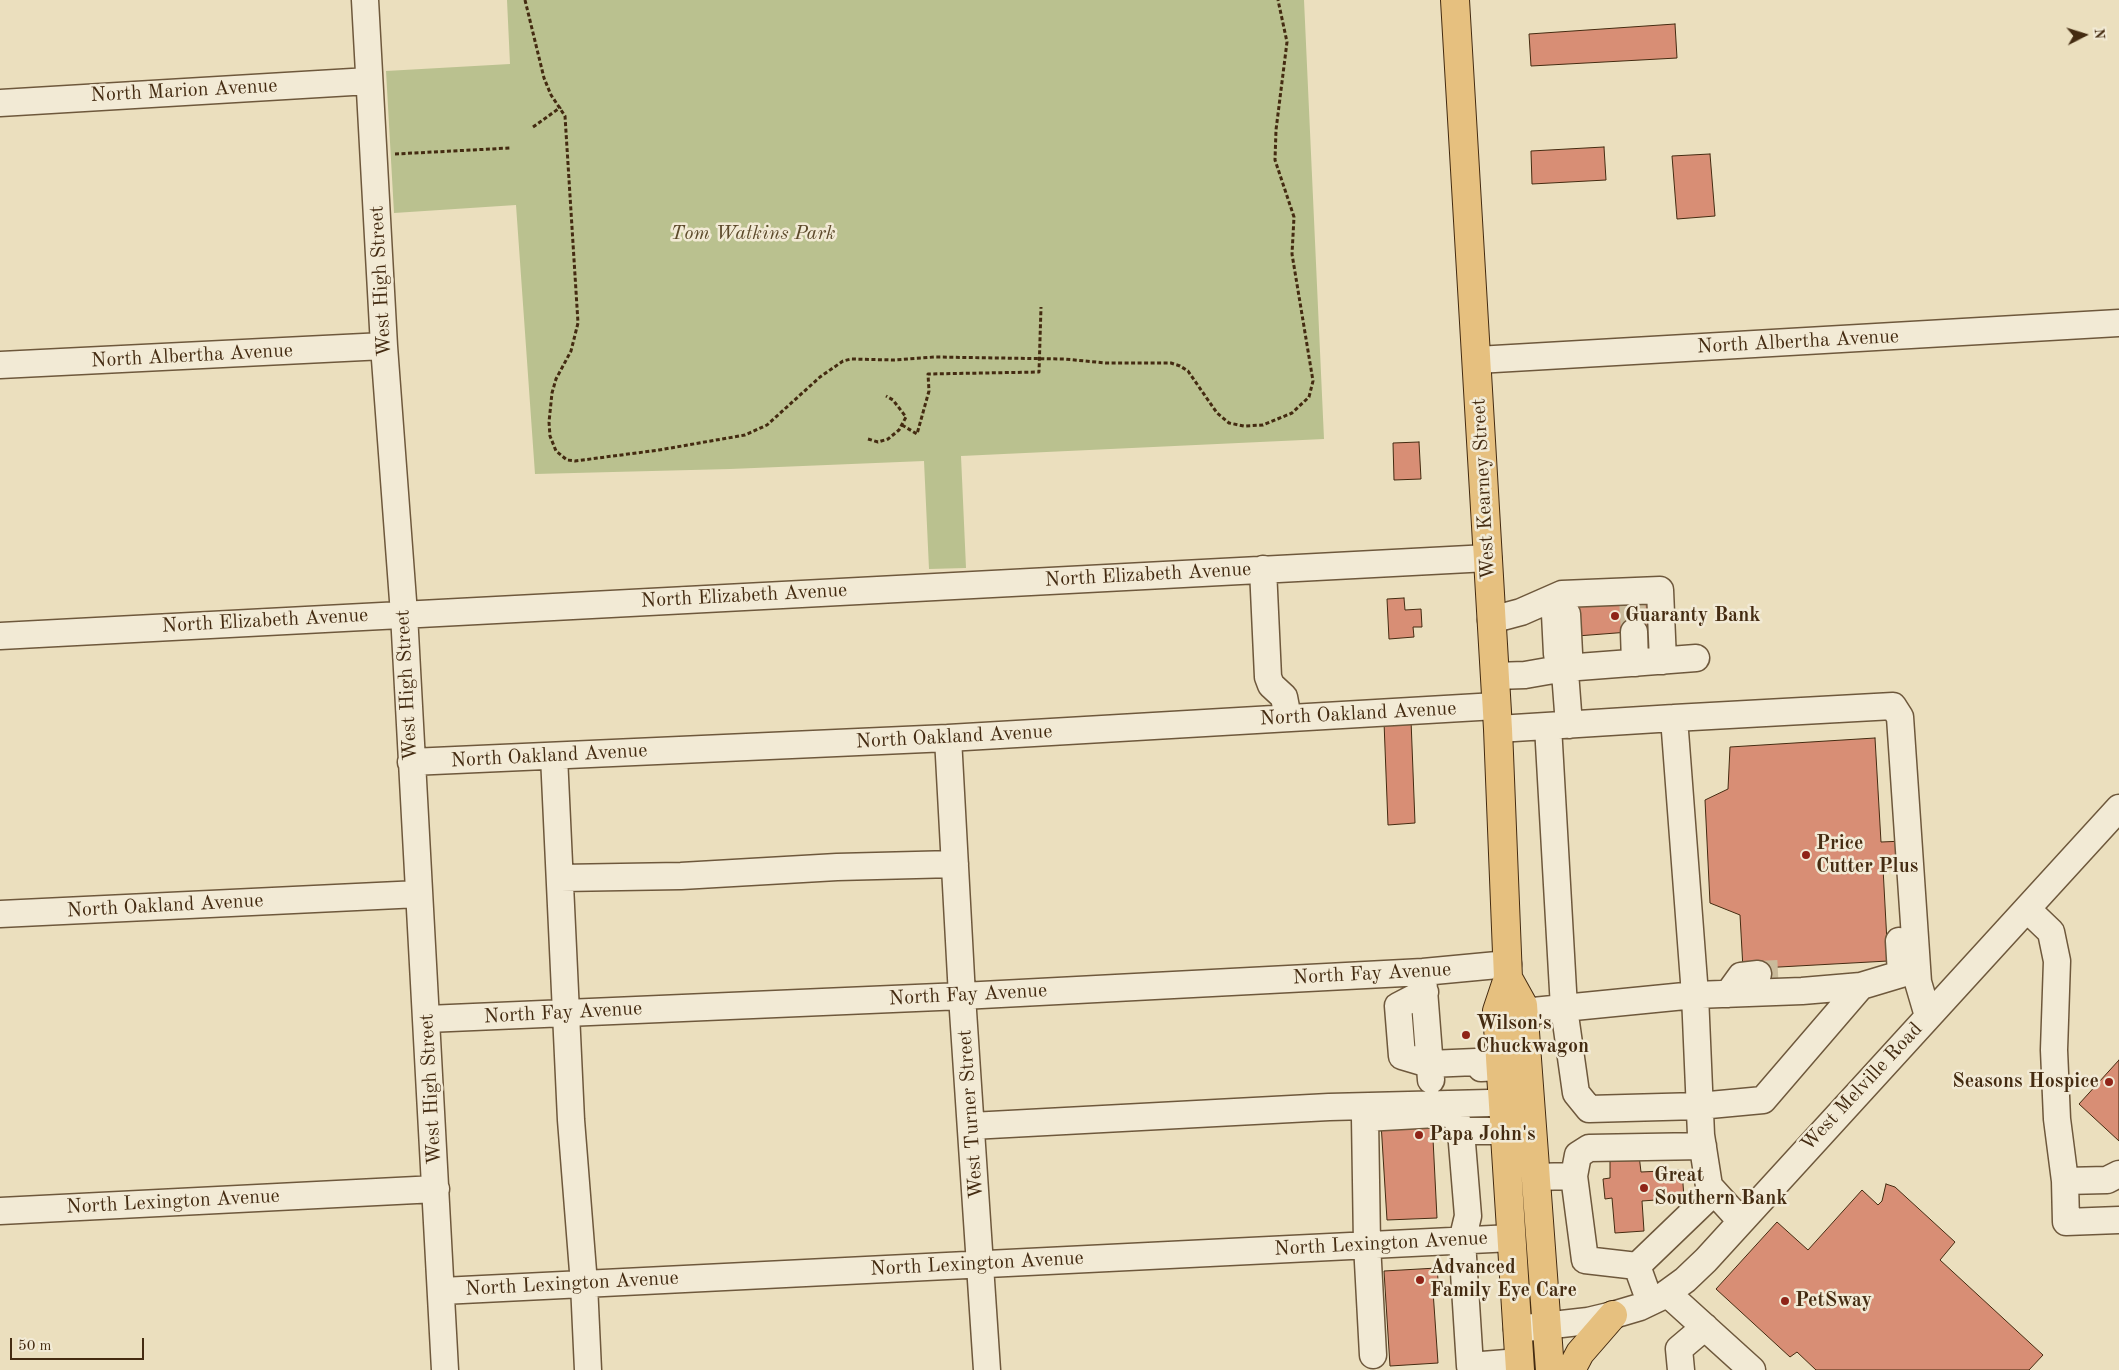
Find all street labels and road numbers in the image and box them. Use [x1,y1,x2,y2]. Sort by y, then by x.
street label: North Marion Avenue [90,74,278,108]
street label: West High Street [365,205,397,357]
street label: North Albertha Avenue [1696,325,1900,359]
street label: North Albertha Avenue [90,339,294,373]
street label: West Kearney Street [1467,398,1501,580]
street label: North Elizabeth Avenue [1044,558,1252,592]
street label: North Elizabeth Avenue [640,579,848,613]
street label: North Elizabeth Avenue [161,604,369,638]
street label: West High Street [391,609,423,761]
street label: North Oakland Avenue [1259,697,1457,731]
street label: North Oakland Avenue [855,720,1053,754]
street label: North Oakland Avenue [450,739,648,773]
street label: North Oakland Avenue [66,889,264,923]
street label: North Fay Avenue [1292,958,1452,990]
street label: North Fay Avenue [888,979,1048,1011]
street label: North Fay Avenue [483,997,643,1029]
street label: West High Street [415,1013,447,1165]
street label: West Melville Road [1796,1018,1928,1156]
street label: West Turner Street [953,1028,989,1200]
street label: North Lexington Avenue [66,1184,280,1220]
street label: North Lexington Avenue [1274,1226,1488,1262]
street label: North Lexington Avenue [870,1246,1084,1282]
street label: North Lexington Avenue [465,1266,679,1302]

